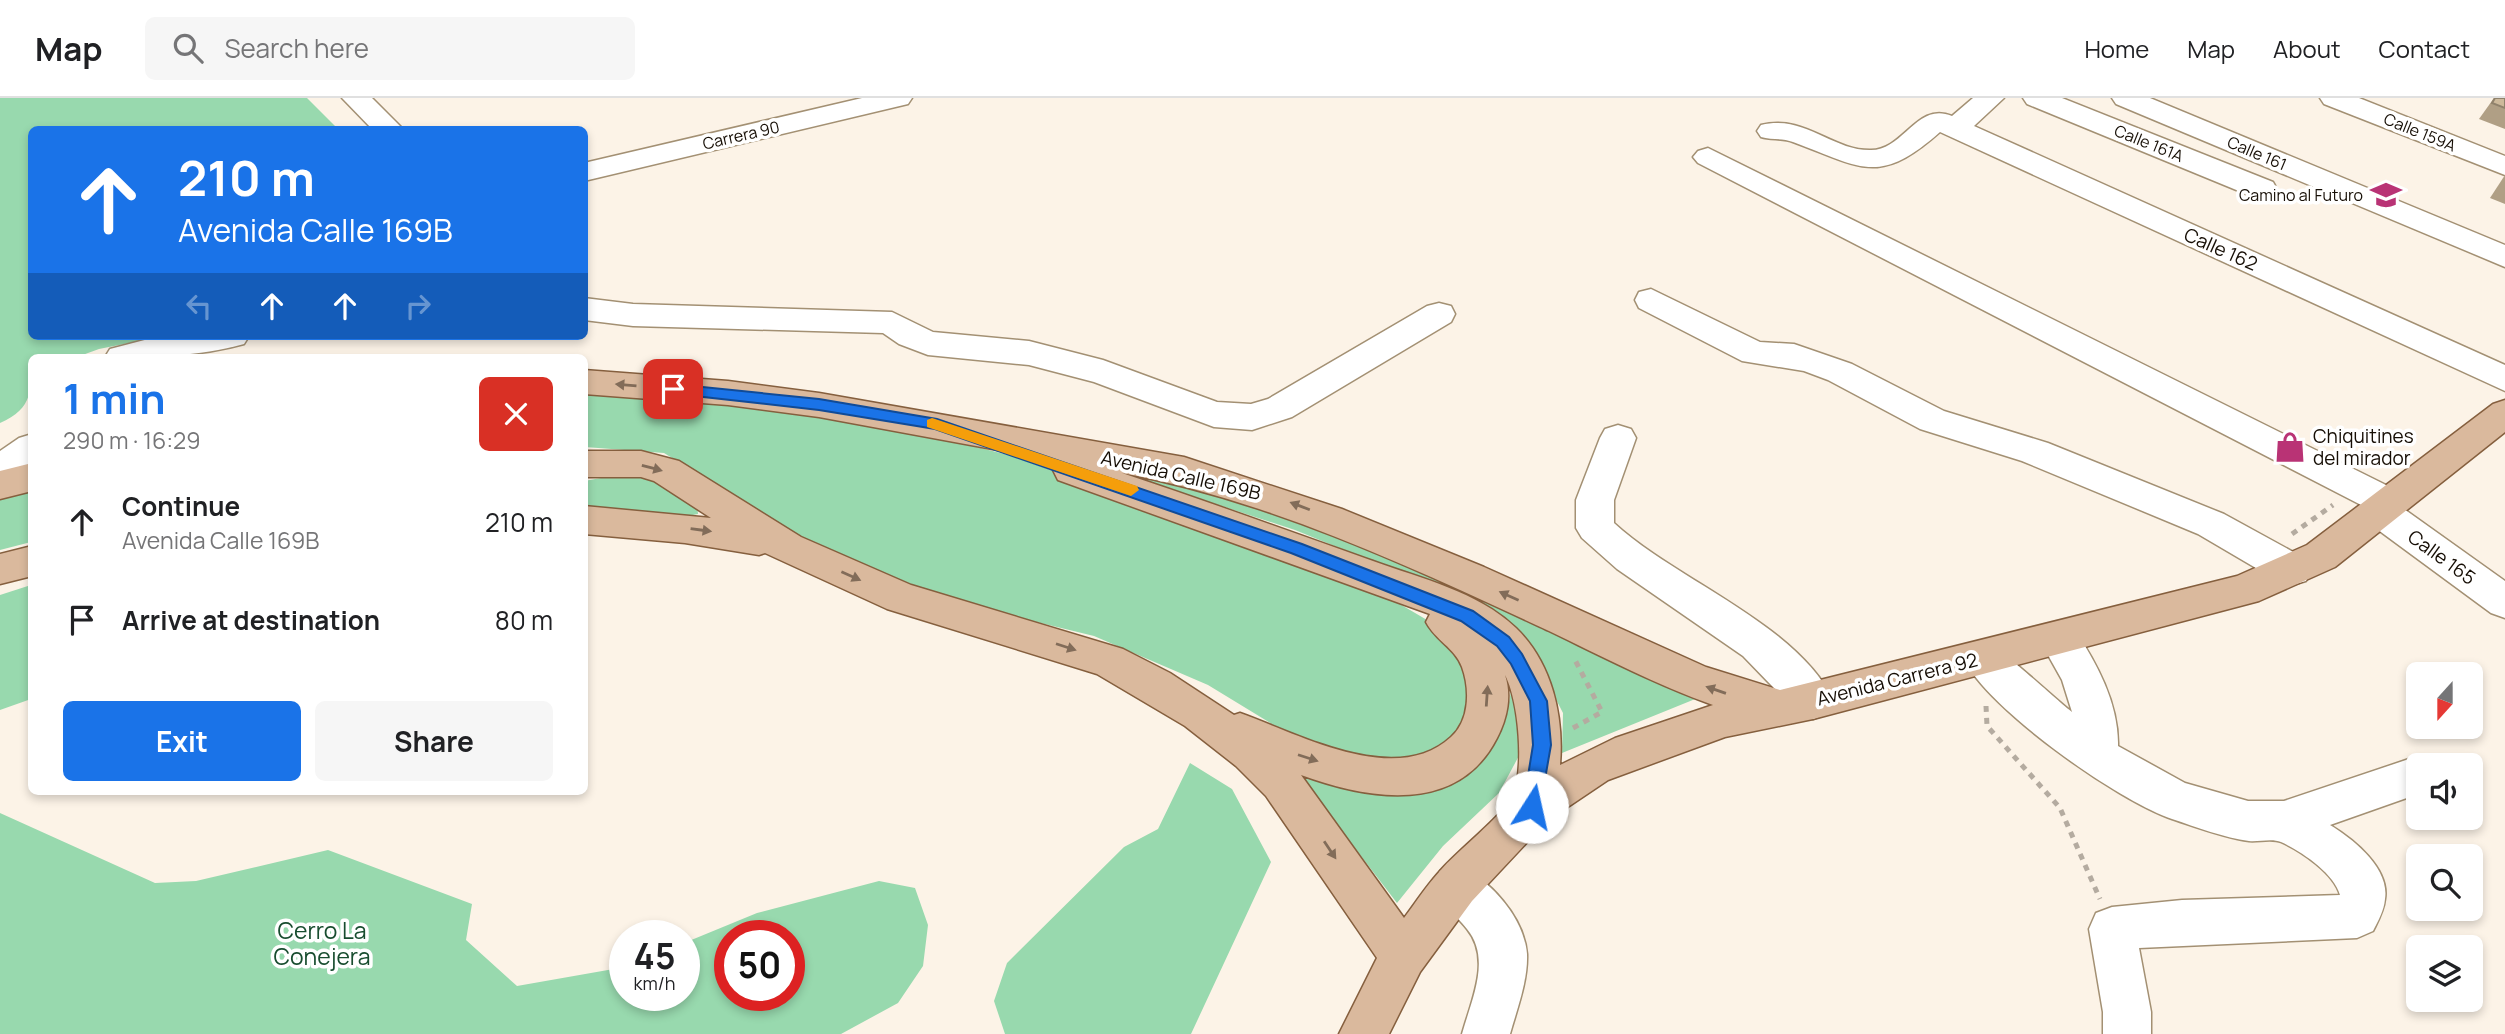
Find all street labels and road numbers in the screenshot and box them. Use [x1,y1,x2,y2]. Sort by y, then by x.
street label: Calle 159A [2381,108,2459,156]
street label: Carrera 90 [700,115,782,155]
street label: Calle 161A [2111,119,2187,167]
street label: Calle 161 [2224,131,2290,175]
street label: Calle 162 [2180,221,2262,277]
street label: Avenida Calle 169B [1099,444,1264,506]
street label: Calle 165 [2403,524,2481,590]
street label: Avenida Carrera 92 [1814,646,1980,712]

